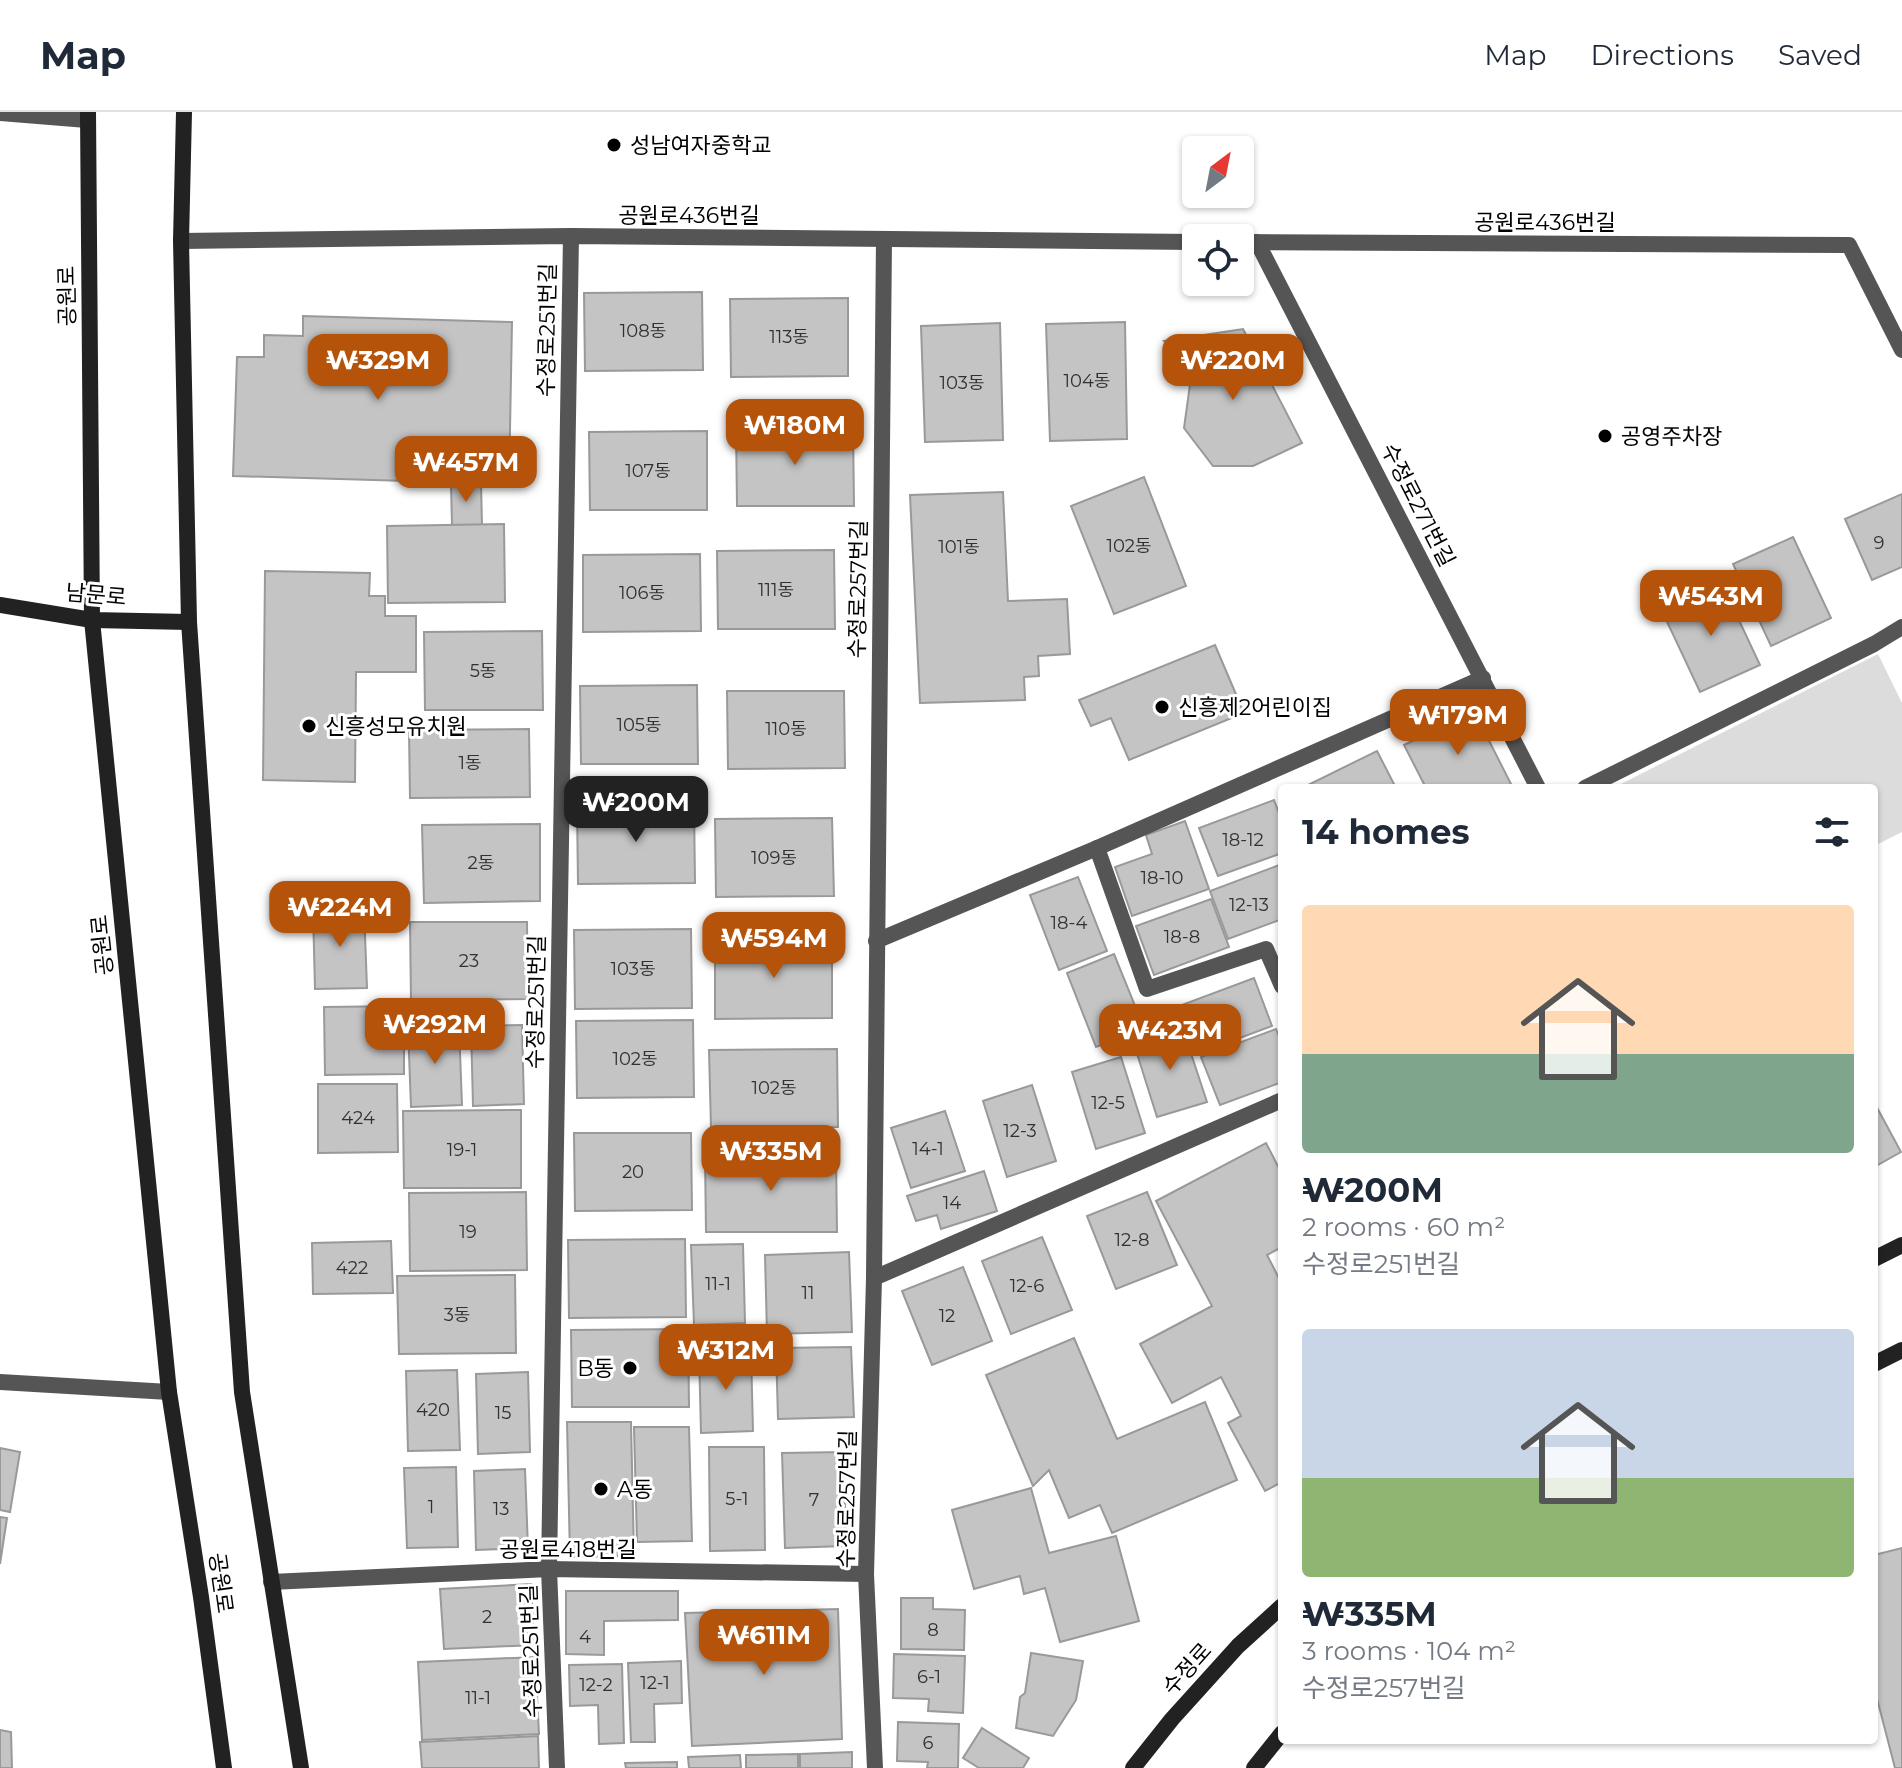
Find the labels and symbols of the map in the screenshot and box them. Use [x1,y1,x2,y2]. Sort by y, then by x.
place label: 성남여자중학교 [630,132,772,159]
marker: 성남여자중학교 [605,136,623,154]
north arrow [1182,136,1254,208]
street label: 공원로436번길 [618,202,760,229]
street label: 공원로436번길 [1474,209,1616,236]
street label: 수정로251번길 [532,263,562,397]
street label: 공원로 [53,265,81,327]
house number: 108동 [620,320,666,342]
house number: 113동 [769,326,809,348]
pin: ₩329M [322,334,434,402]
pin: ₩220M [1177,334,1289,402]
house number: 104동 [1064,370,1110,392]
house number: 103동 [940,372,984,394]
pin: ₩180M [739,399,851,467]
place label: 공영주차장 [1621,423,1722,450]
marker: 공영주차장 [1596,427,1614,445]
pin: ₩457M [410,436,522,504]
street label: 수정로271번길 [1375,439,1461,571]
house number: 107동 [625,460,671,482]
street label: 수정로257번길 [843,519,873,659]
house number: 9 [1874,532,1885,554]
house number: 102동 [1106,535,1152,557]
house number: 101동 [938,536,980,558]
pin: ₩543M [1655,570,1767,638]
street label: 남문로 [65,579,127,611]
house number: 111동 [758,579,794,601]
house number: 106동 [619,582,665,604]
house number: 5동 [470,660,496,682]
pin: ₩179M [1402,689,1514,757]
place label: 신흥제2어린이집 [1178,694,1332,721]
marker: 신흥제2어린이집 [1153,698,1171,716]
place label: 신흥성모유치원 [325,713,467,740]
house number: 105동 [616,714,662,736]
marker: 신흥성모유치원 [300,717,318,735]
house number: 110동 [765,718,807,740]
house number: 1동 [458,752,482,774]
pin: ₩200M [580,776,692,844]
house number: 18-12 [1222,829,1264,851]
house number: 109동 [751,847,797,869]
house number: 2동 [468,852,494,874]
house number: 18-10 [1141,867,1183,889]
pin: ₩224M [284,881,396,949]
house number: 12-13 [1229,894,1269,916]
pin: ₩594M [718,912,830,980]
house number: 18-4 [1051,912,1088,934]
street label: 공원로 [85,913,119,977]
house number: 18-8 [1164,926,1200,948]
street label: 수정로251번길 [521,935,551,1069]
house number: 23 [459,950,479,972]
house number: 103동 [611,958,655,980]
pin: ₩292M [379,998,491,1066]
pin: ₩423M [1114,1004,1226,1072]
house number: 102동 [612,1048,658,1070]
house number: 102동 [751,1077,797,1099]
house number: 12-5 [1091,1092,1125,1114]
house number: 424 [341,1107,375,1129]
house number: 12-3 [1003,1120,1037,1142]
pin: ₩335M [715,1125,827,1193]
house number: 14-1 [912,1138,944,1160]
house number: 19-1 [447,1139,477,1161]
house number: 20 [622,1161,644,1183]
house number: 14 [943,1192,961,1214]
house number: 19 [459,1221,477,1243]
house number: 12-8 [1115,1229,1149,1251]
house number: 422 [336,1257,368,1279]
house number: 11-1 [705,1273,731,1295]
house number: 12-6 [1010,1275,1044,1297]
house number: 11 [802,1282,815,1304]
house number: 3동 [444,1304,470,1326]
house number: 12 [939,1305,955,1327]
pin: ₩312M [670,1324,782,1392]
place label: B동 [577,1355,614,1382]
marker: B동 [621,1359,639,1377]
house number: 420 [416,1399,450,1421]
house number: 15 [495,1402,511,1424]
street label: 수정로257번길 [832,1429,862,1569]
place label: A동 [617,1476,653,1503]
marker: A동 [592,1480,610,1498]
house number: 5-1 [725,1488,749,1510]
house number: 7 [809,1489,819,1511]
house number: 1 [428,1496,434,1518]
house number: 13 [493,1498,509,1520]
street label: 공원로418번길 [499,1536,637,1563]
street label: 공원로 [203,1551,239,1615]
street label: 수정로251번길 [515,1584,547,1718]
house number: 2 [482,1606,492,1628]
pin: ₩611M [708,1609,820,1677]
house number: 8 [927,1619,939,1641]
house number: 4 [579,1626,591,1648]
street label: 수정로 [1157,1637,1217,1701]
house number: 6-1 [917,1666,941,1688]
house number: 12-1 [640,1672,670,1694]
house number: 12-2 [579,1674,613,1696]
house number: 11-1 [465,1687,491,1709]
house number: 6 [923,1732,934,1754]

